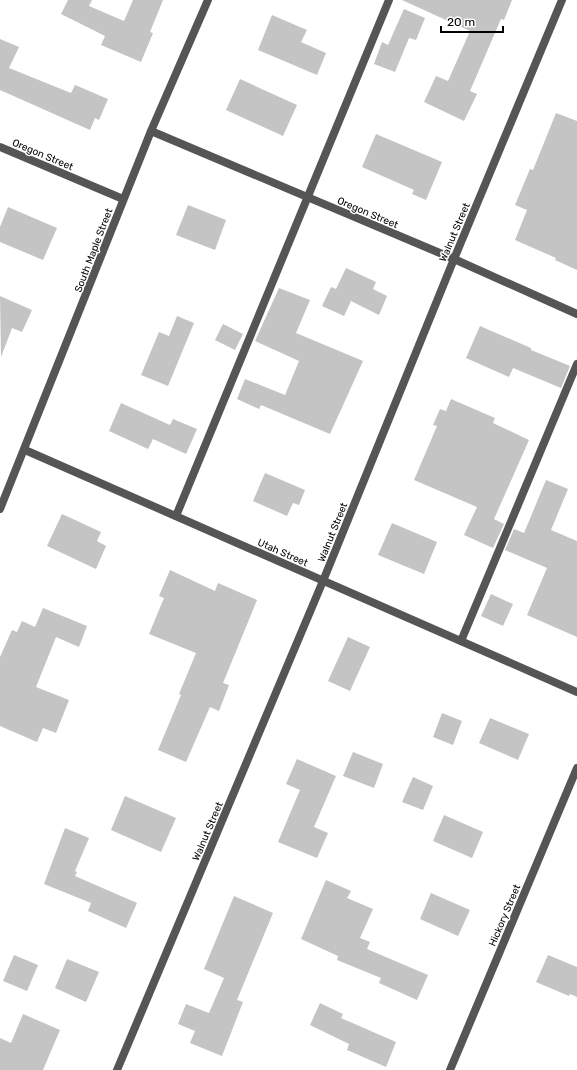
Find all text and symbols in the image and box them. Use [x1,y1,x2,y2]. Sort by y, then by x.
scale bar [441,8,503,34]
text: 20 m [447,15,475,29]
street label: Oregon Street [10,137,75,173]
street label: Oregon Street [335,195,400,231]
street label: Walnut Street [437,201,473,264]
street label: South Maple Street [72,206,116,294]
street label: Walnut Street [316,501,350,564]
street label: Utah Street [256,536,310,569]
street label: Walnut Street [190,800,226,863]
street label: Hickory Street [486,883,523,948]

